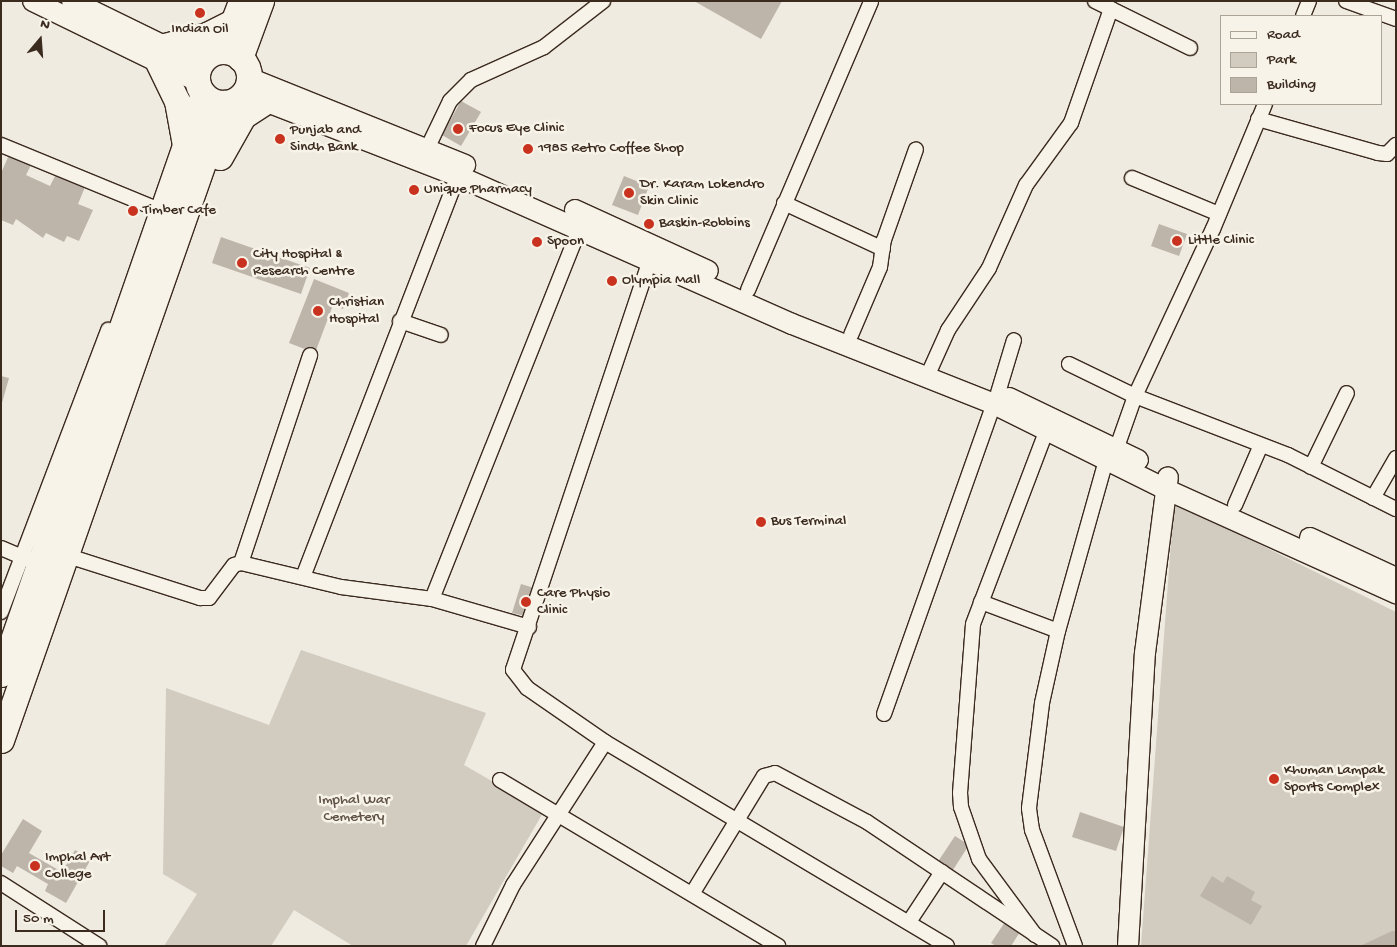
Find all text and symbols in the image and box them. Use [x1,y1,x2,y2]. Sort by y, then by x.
marker: Indian Oil [194,7,206,19]
north arrow [15,15,65,65]
legend [1220,15,1382,105]
text: N [38,16,52,35]
place label: Indian Oil [171,21,229,39]
text: Road [1267,26,1300,44]
text: Park [1267,51,1296,69]
text: Building [1267,76,1316,94]
place label: Focus Eye Clinic [469,120,564,138]
place label: Punjab and Sindh Bank [290,121,361,156]
marker: Focus Eye Clinic [451,122,465,136]
marker: Punjab and Sindh Bank [274,133,286,145]
place label: 1985 Retro Coffee Shop [538,140,684,158]
marker: 1985 Retro Coffee Shop [522,143,534,155]
place label: Dr. Karam Lokendro Skin Clinic [640,175,764,210]
place label: Unique Pharmacy [424,181,532,199]
marker: Unique Pharmacy [408,184,420,196]
marker: Dr. Karam Lokendro Skin Clinic [622,186,636,200]
place label: Timber Cafe [143,202,216,220]
marker: Timber Cafe [127,205,139,217]
place label: Baskin-Robbins [659,215,750,233]
marker: Baskin-Robbins [643,218,655,230]
place label: Little Clinic [1188,232,1254,250]
place label: Spoon [547,233,584,251]
marker: Little Clinic [1170,234,1184,248]
marker: Spoon [531,236,543,248]
place label: City Hospital & Research Centre [253,245,354,280]
marker: City Hospital & Research Centre [235,256,249,270]
place label: Olympia Mall [622,272,700,290]
marker: Olympia Mall [606,275,618,287]
place label: Christian Hospital [329,293,384,328]
marker: Christian Hospital [311,304,325,318]
place label: Bus Terminal [771,513,846,531]
marker: Bus Terminal [755,516,767,528]
place label: Care Physio Clinic [537,584,610,619]
marker: Care Physio Clinic [519,595,533,609]
place label: Khuman Lampak Sports Complex [1284,761,1384,796]
marker: Khuman Lampak Sports Complex [1268,773,1280,785]
park label: Imphal War Cemetery [318,791,390,826]
place label: Imphal Art College [45,848,110,883]
marker: Imphal Art College [29,860,41,872]
scale bar [18,900,108,932]
text: 50 m [23,910,54,928]

